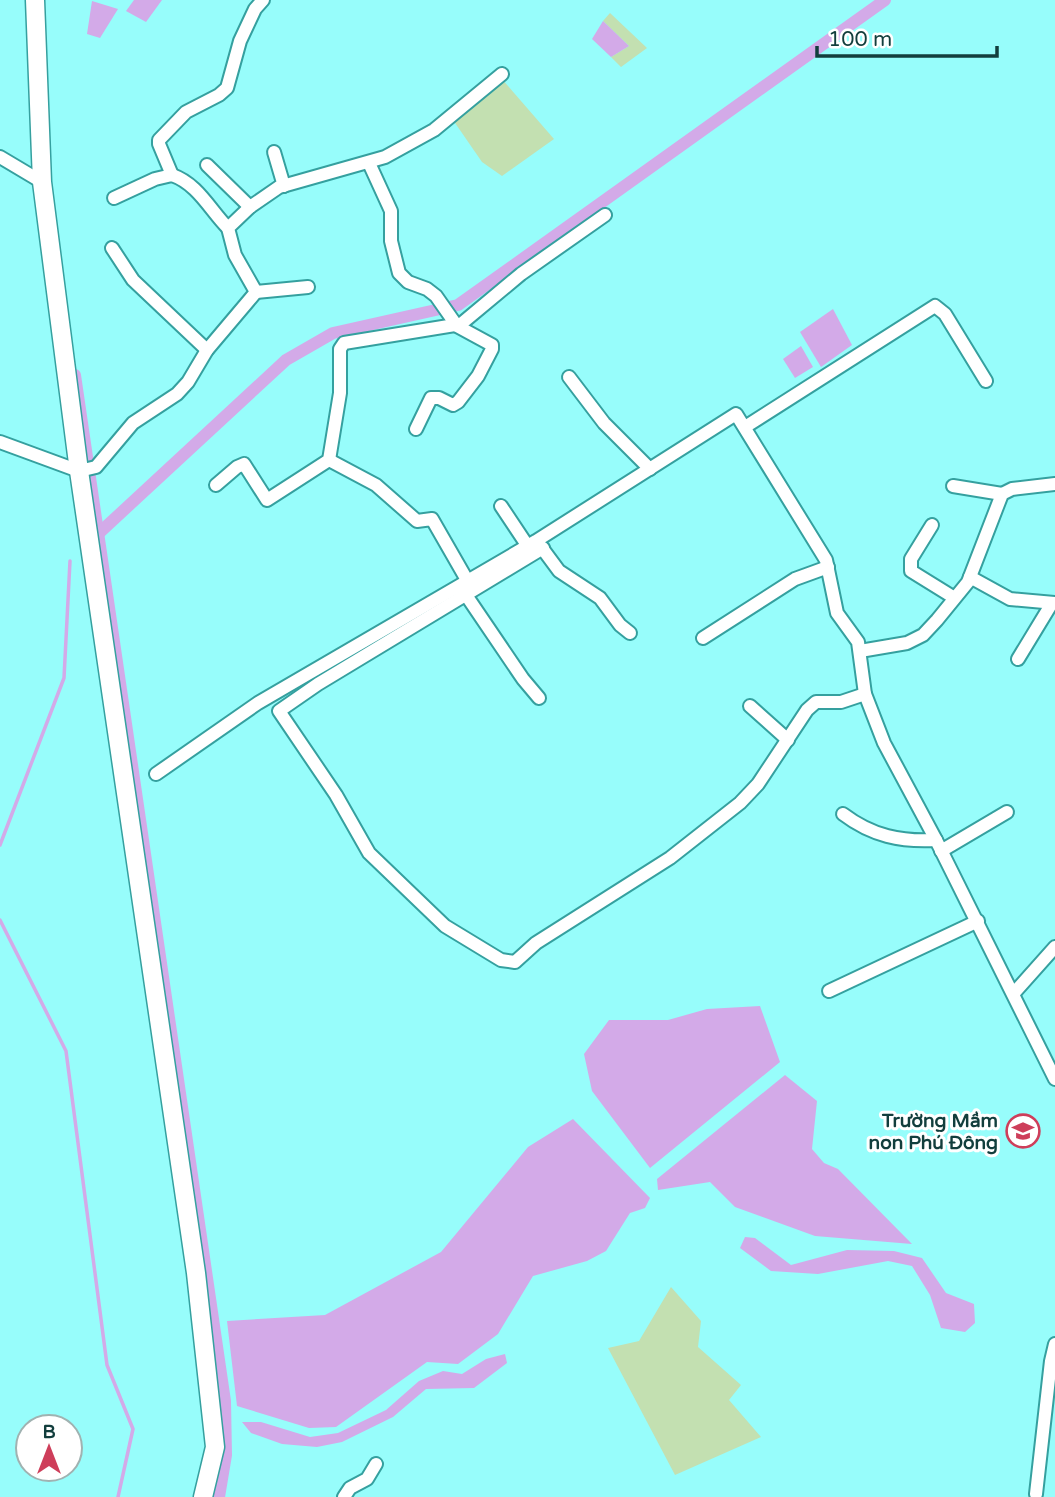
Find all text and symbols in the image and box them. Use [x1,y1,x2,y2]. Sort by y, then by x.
scale bar [817,14,997,58]
text: 100 m [828,27,892,52]
place label: Trường Mầm non Phú Đông [869,1110,998,1155]
school or university icon: Trường Mầm non Phú Đông [1004,1112,1042,1150]
north arrow [14,1413,84,1483]
text: B [42,1421,56,1443]

